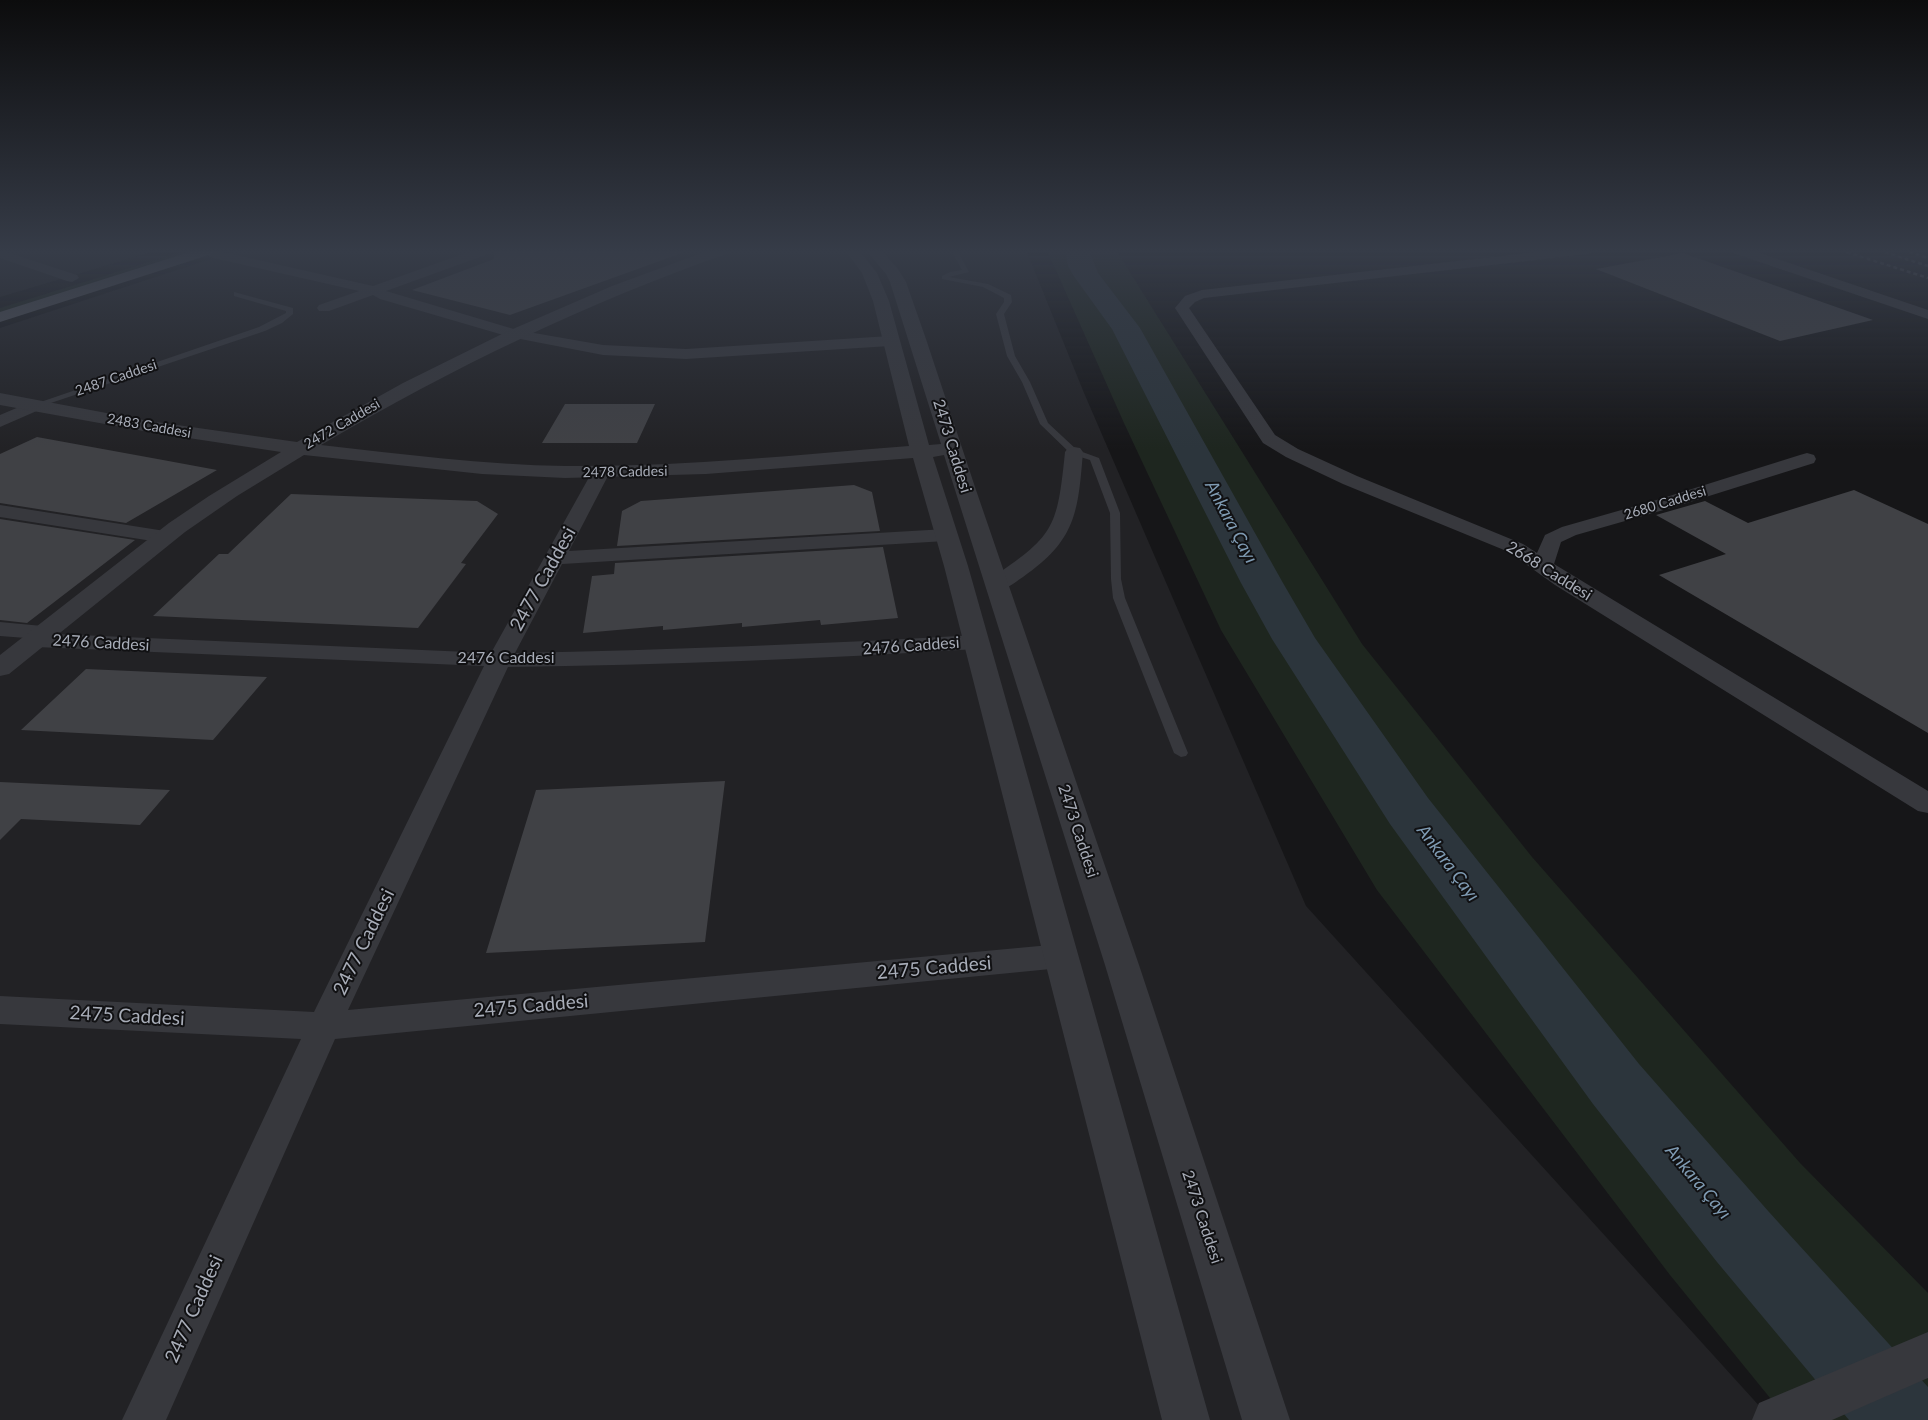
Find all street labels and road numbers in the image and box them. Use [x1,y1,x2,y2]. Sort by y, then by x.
street label: 2487 Caddesi [73,356,159,400]
street label: 2472 Caddesi [301,396,383,452]
street label: 2473 Caddesi [929,397,975,495]
street label: 2483 Caddesi [106,410,192,442]
street label: 2478 Caddesi [582,463,668,481]
street label: 2680 Caddesi [1622,483,1708,523]
street label: 2477 Caddesi [505,523,581,635]
street label: 2668 Caddesi [1503,537,1595,605]
street label: 2476 Caddesi [52,631,150,655]
street label: 2476 Caddesi [862,633,960,659]
street label: 2476 Caddesi [458,648,554,668]
street label: 2473 Caddesi [1054,782,1102,880]
street label: 2477 Caddesi [329,885,399,999]
street label: 2475 Caddesi [876,952,992,984]
street label: 2475 Caddesi [473,990,589,1022]
street label: 2475 Caddesi [69,1002,185,1030]
street label: 2473 Caddesi [1178,1168,1226,1266]
street label: 2477 Caddesi [160,1252,228,1366]

